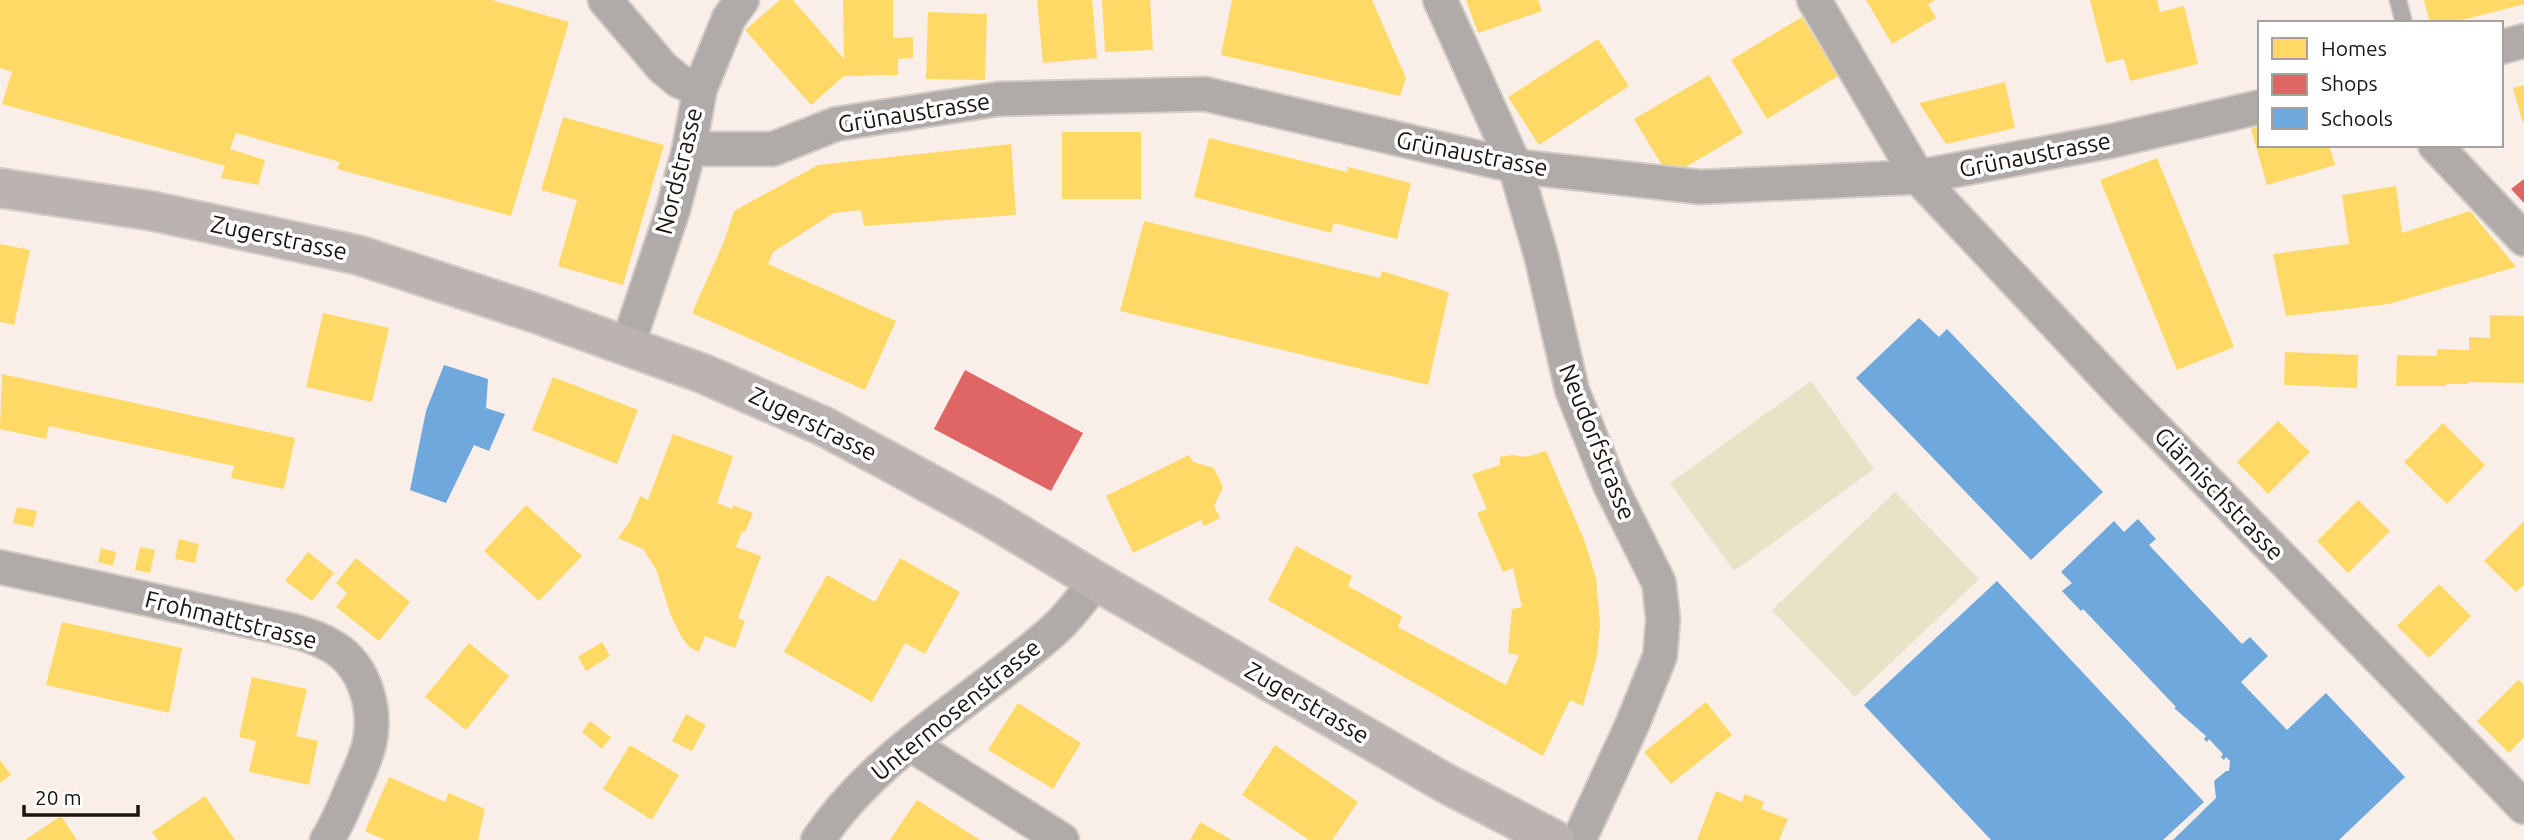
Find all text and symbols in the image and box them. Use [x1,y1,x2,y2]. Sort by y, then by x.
legend [2258,21,2503,147]
text: Homes [2321,36,2387,60]
text: Shops [2321,71,2378,95]
street label: Grünaustrasse [836,87,992,138]
street label: Nordstrasse [650,105,707,237]
text: Schools [2321,106,2393,130]
street label: Grünaustrasse [1394,126,1550,181]
street label: Grünaustrasse [1957,127,2113,182]
street label: Zugerstrasse [209,210,350,265]
street label: Neudorfstrasse [1554,360,1641,524]
street label: Zugerstrasse [745,381,881,466]
street label: Glärnischstrasse [2149,422,2289,566]
street label: Frohmattstrasse [142,585,320,654]
street label: Untermosenstrasse [866,633,1046,786]
street label: Zugerstrasse [1240,656,1374,749]
scale bar [24,774,138,818]
text: 20 m [35,785,82,809]

